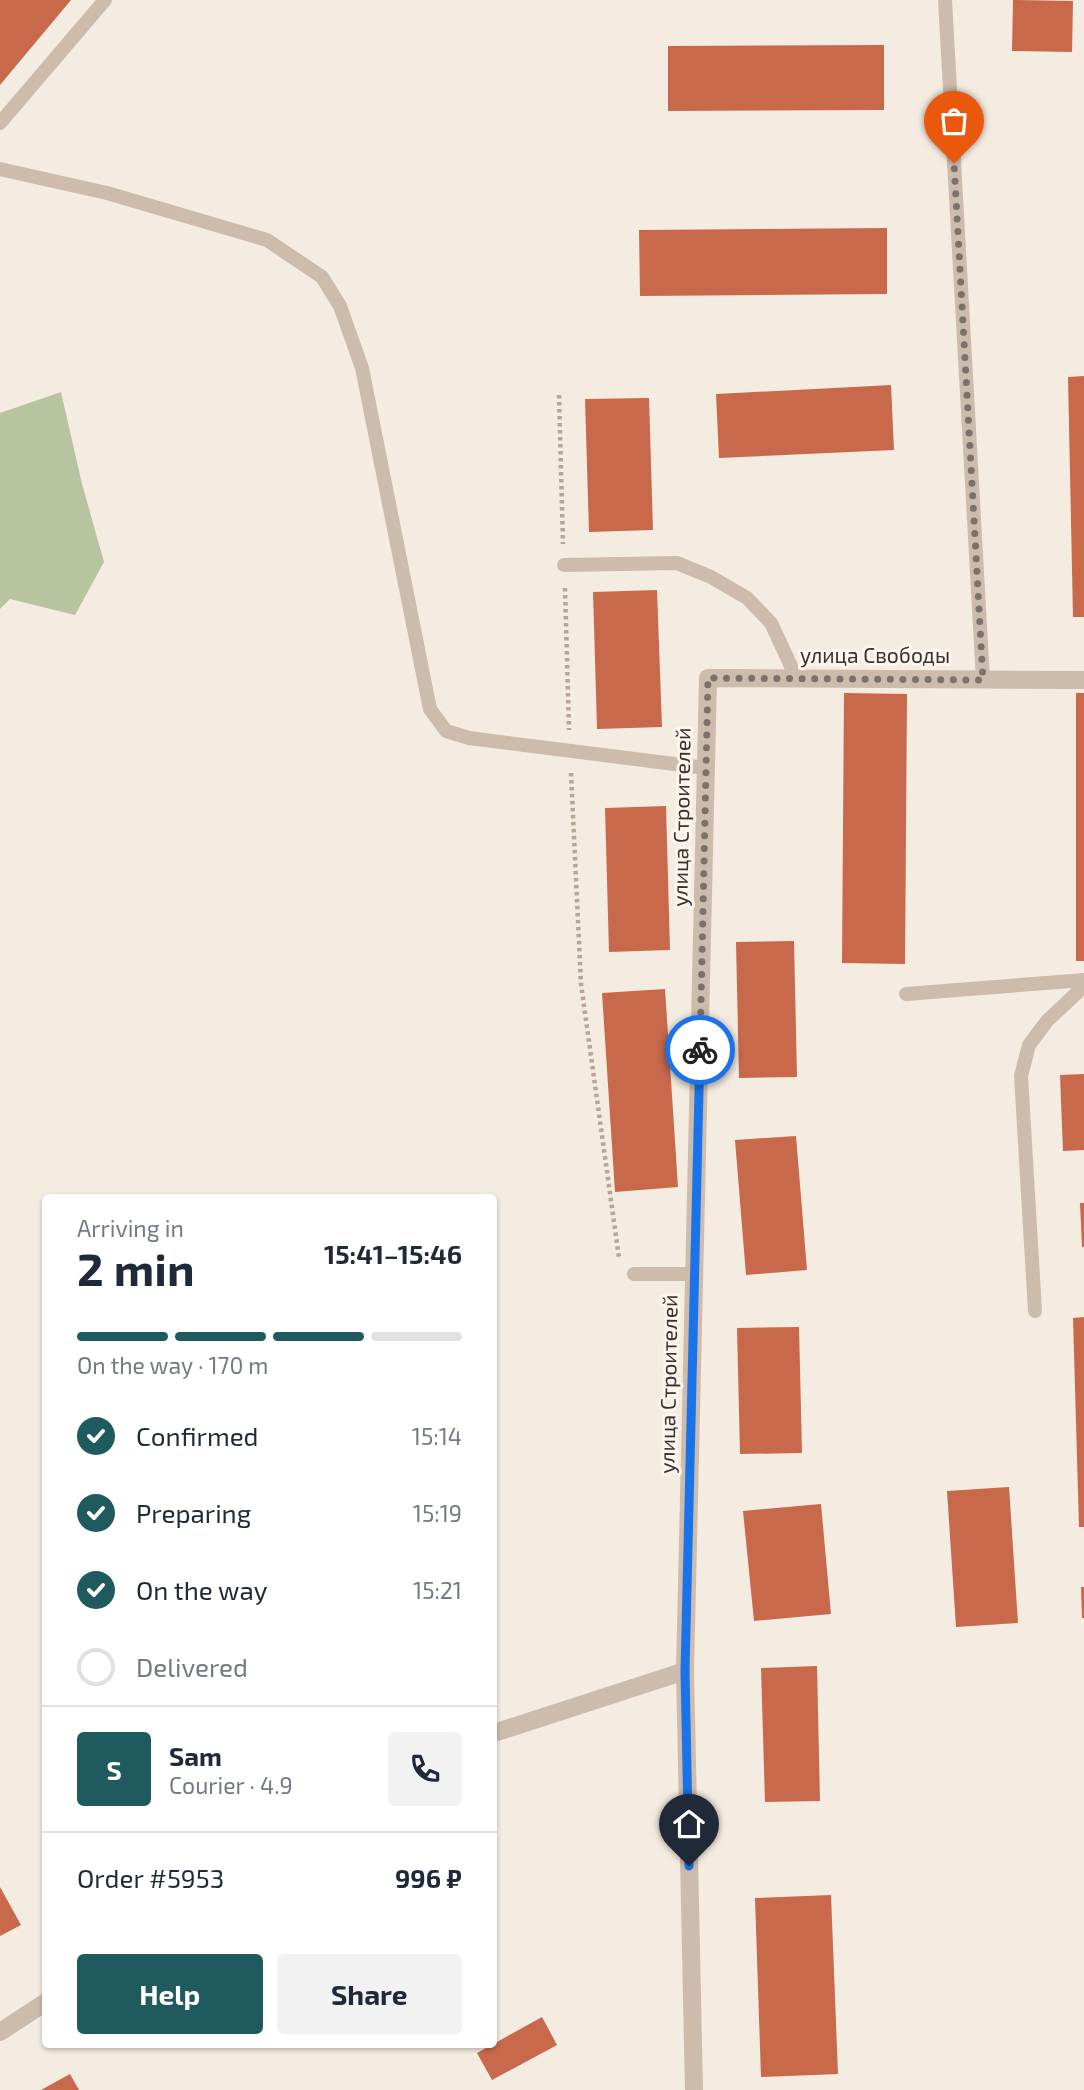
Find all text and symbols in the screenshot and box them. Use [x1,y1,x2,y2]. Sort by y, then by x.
pin [924,91,984,163]
icon: bag [935,102,973,140]
street label: улица Свободы [800,642,950,668]
street label: улица Строителей [666,727,696,907]
courier [665,1015,735,1085]
icon: bike [681,1031,719,1069]
text: Arriving in [77,1214,184,1242]
text: 15:41–15:46 [324,1238,462,1269]
text: 2 min [77,1240,195,1295]
street label: улица Строителей [653,1294,683,1474]
text: On the way · 170 m [77,1351,269,1379]
icon: check [77,1417,115,1455]
text: Confirmed [136,1420,259,1451]
text: 15:14 [412,1422,462,1450]
icon: check [77,1494,115,1532]
text: Preparing [136,1497,251,1528]
text: 15:19 [413,1499,462,1527]
icon: check [77,1571,115,1609]
text: On the way [136,1574,267,1605]
text: 15:21 [413,1576,462,1604]
text: Delivered [136,1651,248,1682]
button: phone [388,1732,462,1806]
text: Sam [169,1740,222,1771]
text: S [106,1754,122,1785]
text: Courier · 4.9 [169,1771,293,1799]
pin [659,1794,719,1866]
icon: home [670,1805,708,1843]
text: Order #5953 [77,1862,224,1893]
text: 996 ₽ [395,1862,462,1893]
button: Help [77,1954,263,2034]
button: Share [277,1954,462,2034]

